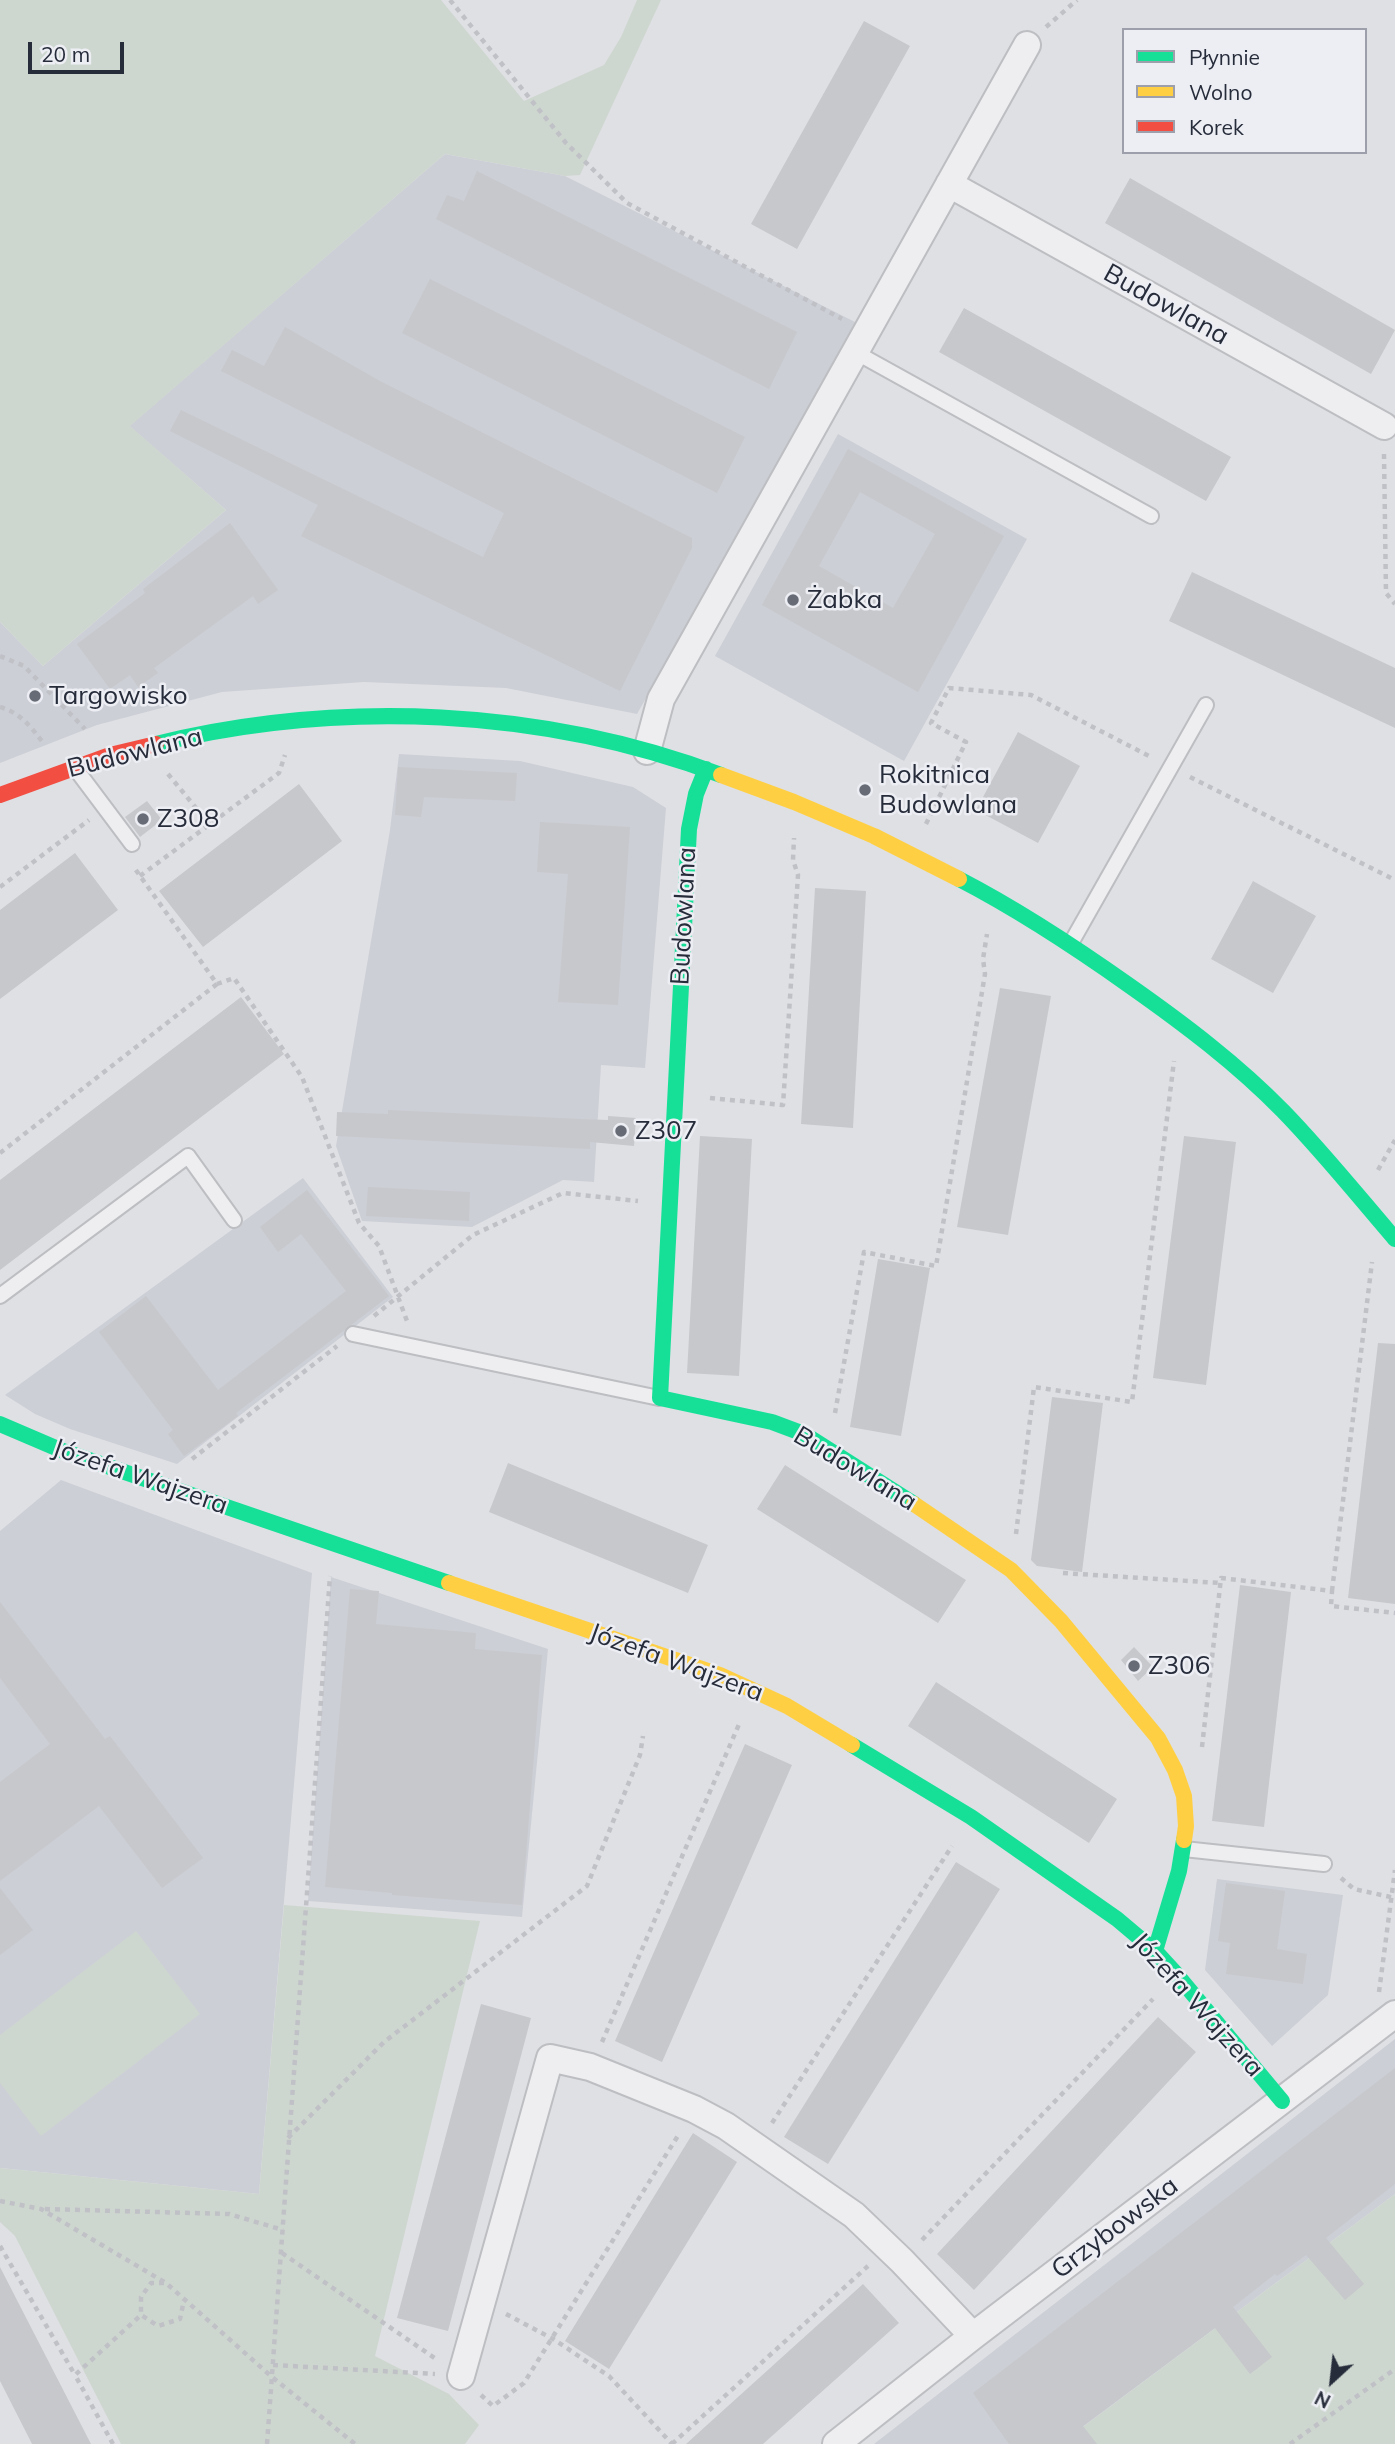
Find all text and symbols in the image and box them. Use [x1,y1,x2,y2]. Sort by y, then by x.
scale bar [32,28,128,72]
legend [1122,28,1367,154]
text: 20 m [41,41,90,67]
text: Płynnie [1189,44,1260,70]
text: Wolno [1189,79,1252,105]
text: Korek [1189,114,1244,140]
street label: Budowlana [1098,258,1234,352]
place label: Żabka [807,584,882,616]
marker: Żabka [785,592,801,608]
place label: Targowisko [49,680,188,712]
marker: Targowisko [27,688,43,704]
street label: Budowlana [64,721,206,785]
place label: Rokitnica Budowlana [879,759,1017,820]
marker: Rokitnica Budowlana [857,782,873,798]
place label: Z308 [157,803,219,835]
marker: Z308 [135,811,151,827]
street label: Budowlana [665,846,703,986]
place label: Z307 [635,1115,697,1147]
marker: Z307 [613,1123,629,1139]
street label: Budowlana [788,1420,922,1518]
street label: Józefa Wajzera [48,1432,232,1522]
street label: Józefa Wajzera [585,1617,767,1709]
place label: Z306 [1148,1650,1210,1682]
marker: Z306 [1126,1658,1142,1674]
street label: Józefa Wajzera [1124,1927,1270,2083]
street label: Grzybowska [1046,2170,1184,2286]
north arrow [1297,2346,1367,2416]
text: N [1311,2386,1334,2414]

